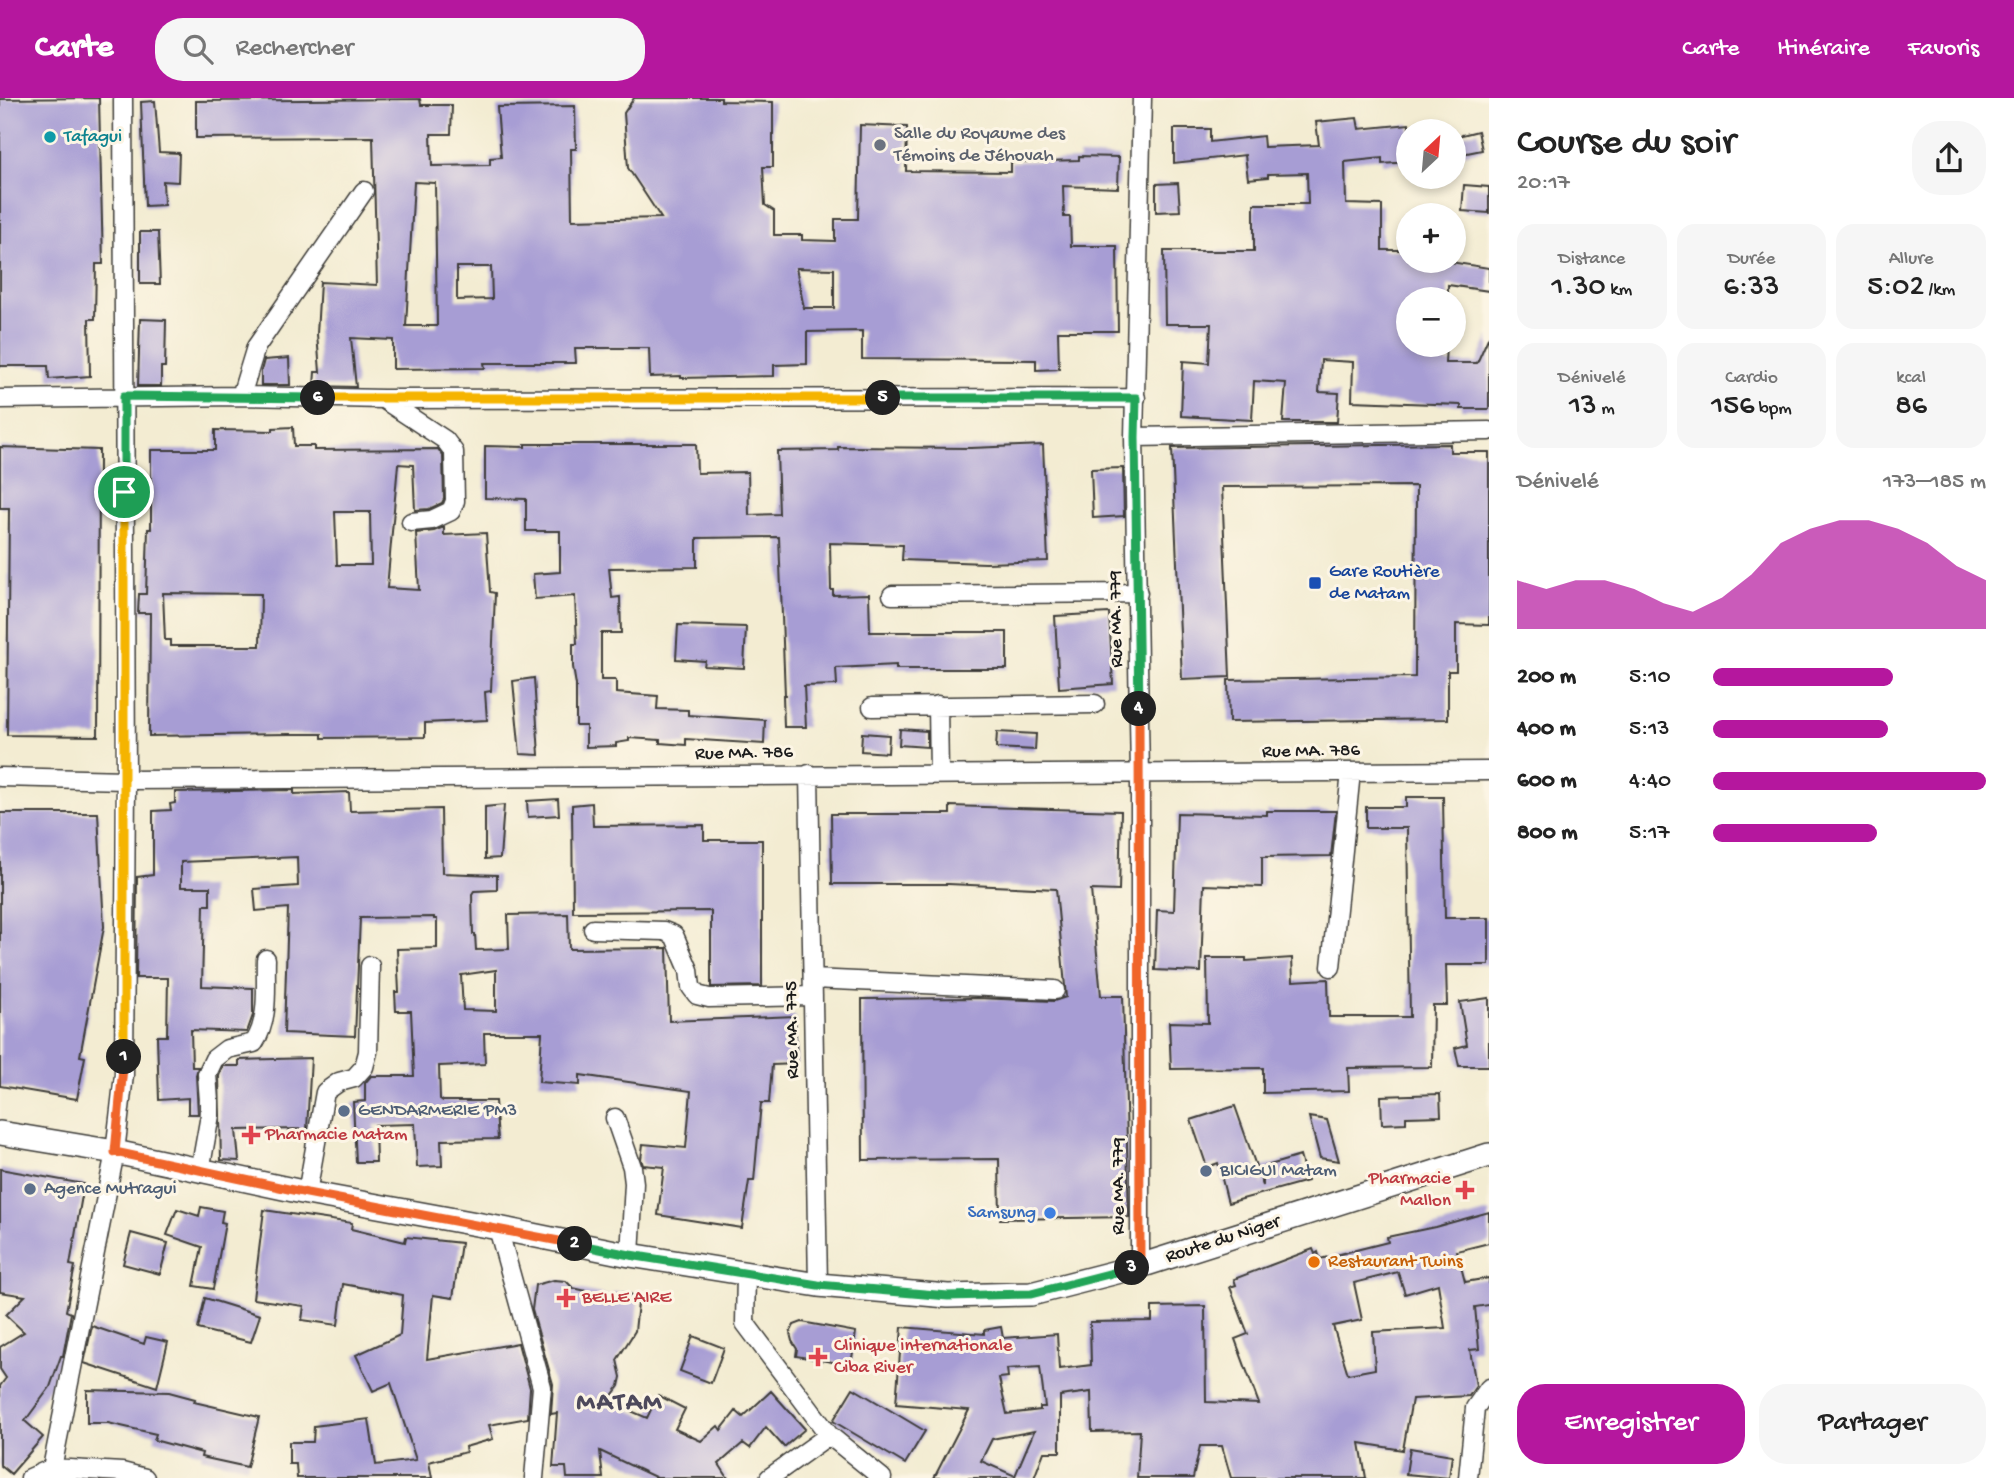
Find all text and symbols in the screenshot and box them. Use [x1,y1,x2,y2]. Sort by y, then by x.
search box [155,18,645,81]
text: Carte [35,30,113,68]
icon: search [179,30,217,68]
text: Rechercher [235,34,353,65]
text: Carte [1682,35,1739,64]
text: Itinéraire [1777,35,1870,64]
text: Favoris [1908,35,1979,64]
north arrow [1396,119,1466,189]
map controls [1396,119,1466,357]
button: share [1912,121,1986,195]
text: Course du soir [1517,122,1736,166]
place label: Salle du Royaume des Témoins de Jéhovah [893,123,1066,168]
place label: Tafagui [63,126,122,149]
marker: Tafagui [42,129,58,145]
marker: Salle du Royaume des Témoins de Jéhovah [872,137,888,153]
text: 20:17 [1517,170,1570,197]
button: + [1396,203,1466,273]
text: Distance [1558,248,1625,271]
text: Durée [1728,248,1775,271]
text: Allure [1889,248,1934,271]
text: 1.30 [1552,271,1606,306]
text: 6:33 [1724,271,1779,306]
text: 5:02 [1867,271,1924,306]
text: km [1606,279,1632,302]
text: /km [1924,279,1955,302]
button: − [1396,287,1466,357]
text: Dénivelé [1558,367,1626,390]
text: Cardio [1725,367,1778,390]
text: kcal [1896,367,1926,390]
pin: 6 [300,380,336,416]
pin: 5 [866,380,900,416]
text: 6 [313,386,322,409]
text: 5 [878,386,888,409]
text: 13 [1569,390,1597,425]
text: 156 [1711,390,1754,425]
text: 86 [1895,390,1927,425]
text: m [1597,398,1615,421]
text: bpm [1754,398,1792,421]
pin [94,462,154,522]
text: Dénivelé [1517,469,1599,496]
text: 173–185 m [1883,469,1986,496]
icon: arrive [105,473,143,511]
place label: Gare Routière de Matam [1329,561,1440,606]
street label: Rue MA. 779 [1105,570,1129,668]
marker: Gare Routière de Matam [1307,575,1323,591]
text: 200 m [1517,664,1576,691]
text: 5:10 [1629,664,1671,691]
pin: 4 [1122,692,1156,726]
text: 4 [1134,697,1143,720]
text: 400 m [1517,716,1576,743]
text: 5:13 [1629,716,1670,743]
street label: Rue MA. 786 [1262,740,1361,764]
street label: Rue MA. 786 [695,742,794,766]
text: 600 m [1517,768,1577,795]
text: 4:40 [1629,768,1671,795]
text: 800 m [1517,820,1578,847]
text: 5:17 [1629,820,1670,847]
street label: Rue MA. 775 [781,981,805,1079]
pin: 1 [106,1040,142,1074]
text: 1 [120,1045,127,1068]
place label: GENDARMERIE PM3 [358,1100,517,1123]
marker: GENDARMERIE PM3 [336,1103,352,1119]
place label: Pharmacie Matam [264,1124,408,1147]
marker: Pharmacie Matam [243,1127,259,1143]
street label: Rue MA. 779 [1108,1137,1131,1235]
place label: BICIGUI Matam [1219,1160,1337,1183]
marker: BICIGUI Matam [1198,1163,1214,1179]
place label: Pharmacie Mallon [1368,1168,1451,1213]
place label: Agence Mutragui [44,1178,177,1201]
marker: Agence Mutragui [22,1181,38,1197]
marker: Pharmacie Mallon [1457,1182,1473,1198]
place label: Samsung [967,1202,1036,1225]
marker: Samsung [1042,1205,1058,1221]
street label: Route du Niger [1163,1210,1285,1269]
pin: 2 [558,1226,592,1262]
text: 2 [570,1232,579,1255]
pin: 3 [1114,1250,1150,1286]
place label: Restaurant Twins [1328,1251,1464,1274]
marker: Restaurant Twins [1306,1254,1322,1270]
text: 3 [1127,1256,1136,1279]
place label: BELLE AIRE [581,1287,673,1310]
marker: BELLE AIRE [556,1288,576,1308]
place label: Clinique internationale Ciba River [834,1335,1013,1380]
marker: Clinique internationale Ciba River [808,1347,828,1367]
button: Enregistrer [1517,1384,1745,1464]
button: Partager [1759,1384,1986,1464]
district label: MATAM [577,1389,663,1420]

